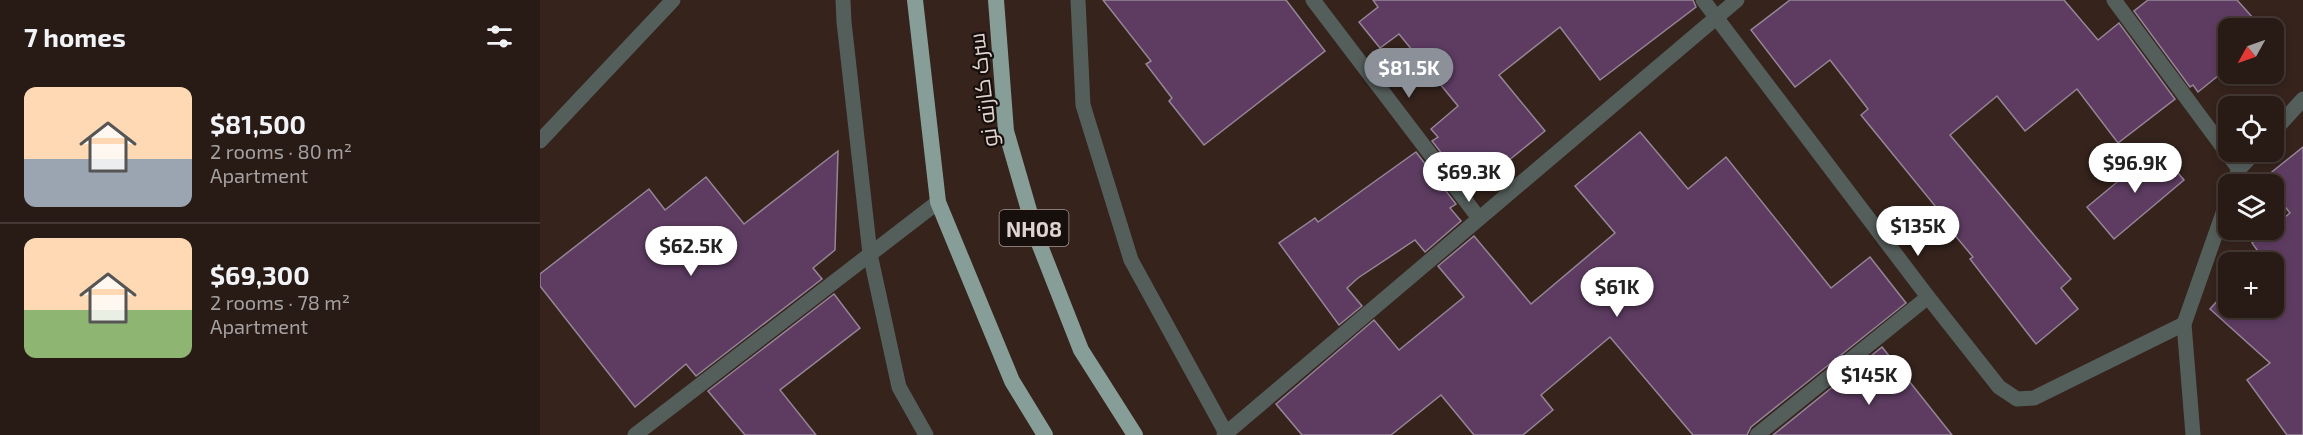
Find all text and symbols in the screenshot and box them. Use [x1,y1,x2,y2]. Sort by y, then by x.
north arrow [2218,18,2284,84]
map controls [2218,18,2284,318]
icon: filters [483,20,516,53]
text: 7 homes [24,21,126,52]
street label: سرک کارته نو [962,31,1003,149]
pin: $81.5K [1360,48,1458,99]
text: $81.5K [1378,55,1440,79]
button: locate [2218,96,2284,162]
text: $81,500 [210,108,306,139]
icon: home [72,111,144,183]
text: 2 rooms · 80 m² [210,139,352,163]
pin: $96.9K [2086,143,2184,194]
text: $96.9K [2103,150,2167,174]
pin: $69.3K [1420,152,1518,203]
text: $69.3K [1437,159,1501,183]
text: Apartment [210,163,308,187]
button: layers [2218,174,2284,240]
pin: $135K [1876,206,1960,257]
road number: NH08 [1000,210,1068,246]
text: $135K [1890,213,1946,237]
pin: $62.5K [642,226,740,277]
text: $62.5K [659,233,723,257]
button: + [2218,252,2284,318]
text: $69,300 [210,259,310,290]
icon: home [72,262,144,334]
pin: $61K [1581,267,1653,318]
text: $61K [1595,274,1639,298]
text: 2 rooms · 78 m² [210,290,350,314]
text: Apartment [210,314,308,338]
pin: $145K [1827,355,1911,406]
text: $145K [1841,362,1897,386]

